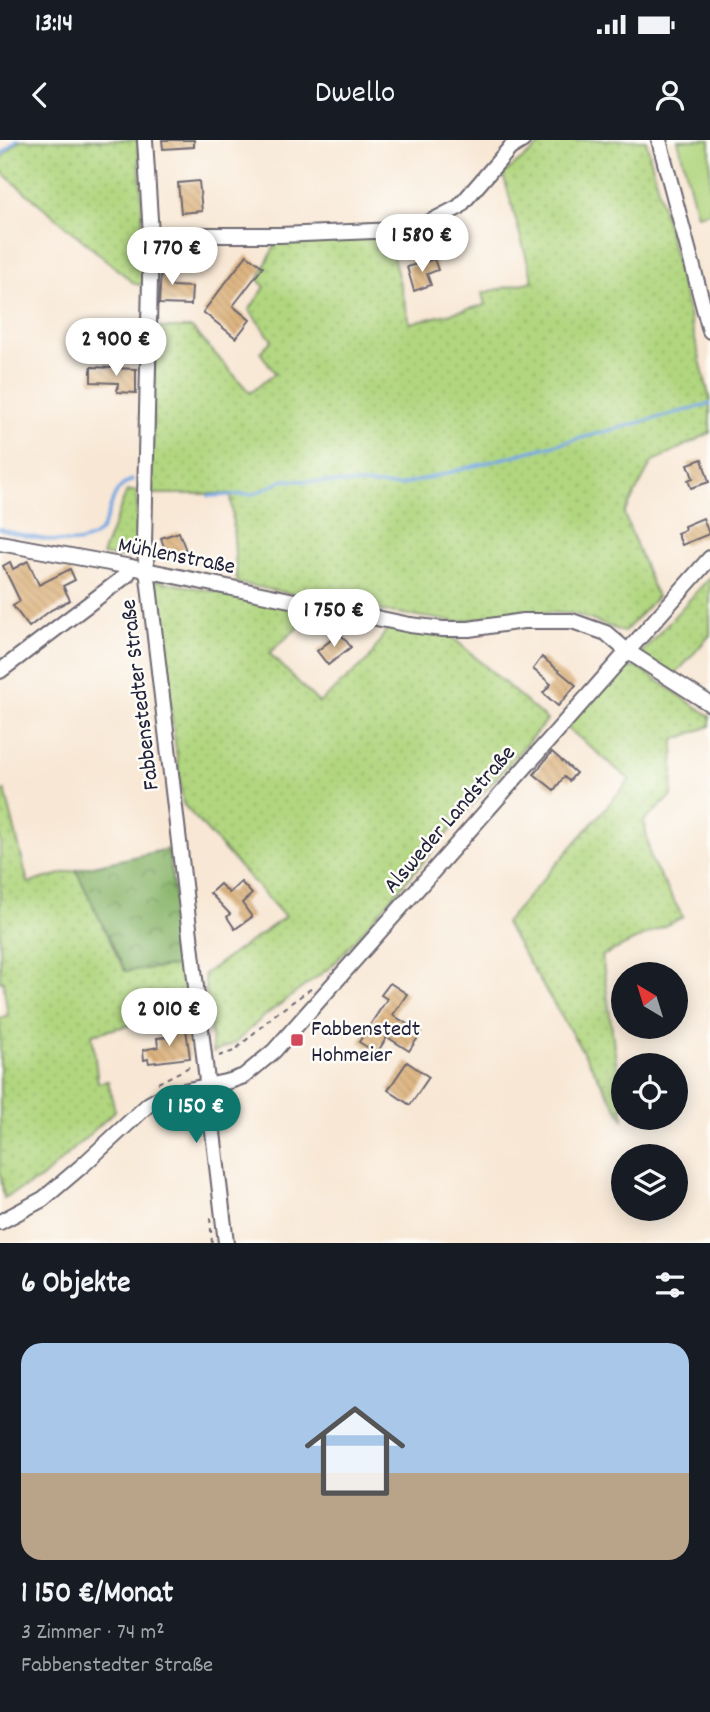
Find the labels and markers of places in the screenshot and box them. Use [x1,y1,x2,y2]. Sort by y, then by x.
pin: 1 580 € [357,214,487,274]
pin: 1 770 € [107,228,237,287]
pin: 2 900 € [51,318,181,378]
pin: 1 750 € [269,589,399,649]
pin: 2 010 € [104,988,234,1048]
place label: Fabbenstedt Hohmeier [311,1014,420,1073]
marker: Fabbenstedt Hohmeier [289,1032,305,1048]
pin: 1 150 € [131,1086,261,1145]

